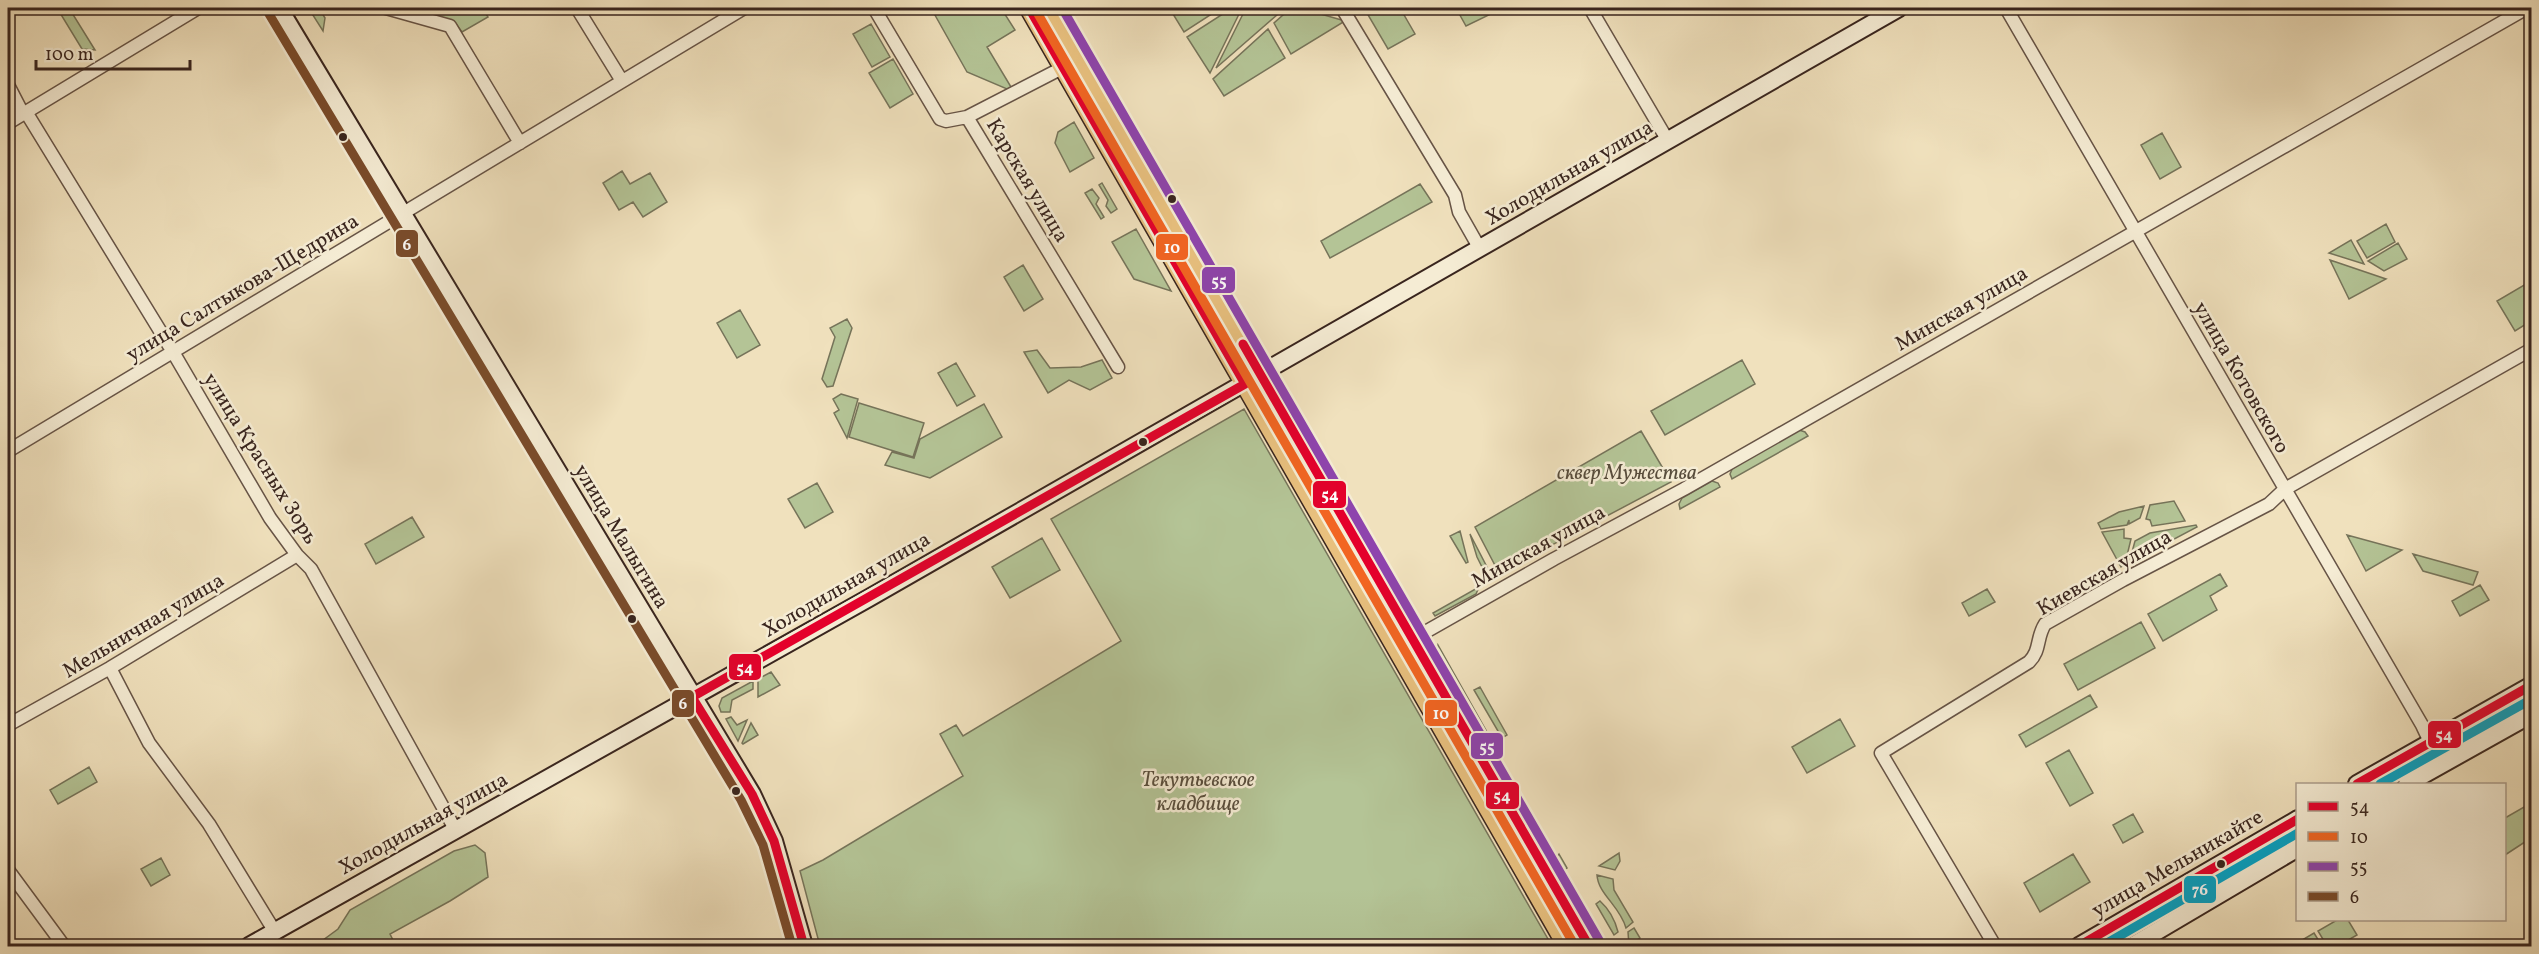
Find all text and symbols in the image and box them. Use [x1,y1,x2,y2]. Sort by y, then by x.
scale bar [36,33,190,71]
text: 100 m [45,43,94,68]
street label: Карская улица [978,113,1075,248]
street label: Холодильная улица [1481,113,1659,233]
unlabelled marker [337,131,349,143]
unlabelled marker [1166,193,1178,205]
street label: улица Салтыкова-Щедрина [121,207,365,369]
line badge: 6 [395,229,419,258]
line badge: 10 [1155,233,1189,261]
text: 6 [403,235,412,257]
text: 10 [1164,238,1180,260]
street label: Минская улица [1890,259,2034,359]
line badge: 55 [1201,266,1236,294]
text: 55 [1211,271,1227,293]
street label: улица Котовского [2185,296,2296,459]
street label: улица Красных Зорь [195,367,324,550]
unlabelled marker [1137,436,1149,448]
street label: улица Малыгина [566,459,675,615]
park label: сквер Мужества [1557,459,1697,488]
line badge: 54 [1312,480,1347,509]
text: 54 [1321,485,1339,507]
street label: Минская улица [1466,498,1611,596]
street label: Киевская улица [2032,523,2178,624]
street label: Холодильная улица [758,525,936,645]
street label: Мельничная улица [58,567,230,686]
unlabelled marker [626,613,638,625]
line badge: 54 [728,653,762,681]
text: 54 [736,658,754,680]
line badge: 6 [671,689,695,718]
text: 6 [679,694,688,716]
line badge: 10 [1424,699,1458,727]
text: 10 [1433,704,1449,726]
line badge: 54 [2427,720,2462,749]
text: 54 [2435,725,2453,747]
line badge: 55 [1470,732,1504,760]
text: 55 [1479,737,1495,759]
street label: Холодильная улица [334,766,514,883]
park label: Текутьевское кладбище [1141,766,1255,819]
line badge: 54 [1485,781,1520,810]
legend [2296,783,2506,921]
unlabelled marker [730,785,742,797]
text: 54 [1493,786,1511,808]
text: 54 [2350,796,2369,821]
street label: улица Мельникайте [2087,803,2269,925]
text: 10 [2350,826,2368,851]
text: 55 [2350,856,2367,881]
unlabelled marker [2215,858,2227,870]
line badge: 76 [2183,875,2217,904]
text: 76 [2192,880,2208,902]
text: 6 [2350,886,2359,911]

